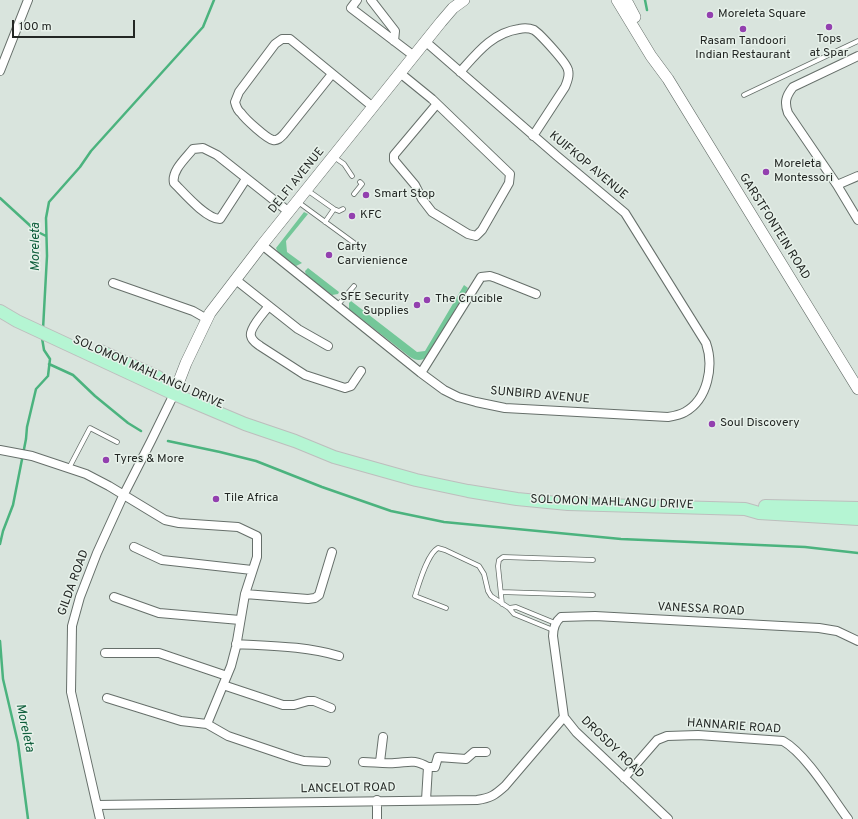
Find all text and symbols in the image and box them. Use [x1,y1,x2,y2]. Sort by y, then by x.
place label: Moreleta Square [718,8,806,22]
marker: Moreleta Square [705,10,715,20]
scale bar [14,12,137,38]
text: 100 m [19,19,52,35]
marker: Tops at Spar [824,22,834,32]
marker: Rasam Tandoori Indian Restaurant [738,24,748,34]
place label: Tops at Spar [810,33,848,61]
place label: Rasam Tandoori Indian Restaurant [695,35,791,63]
street label: KUIFKOP AVENUE [546,129,630,203]
street label: DELFI AVENUE [266,145,328,217]
place label: Moreleta Montessori [774,158,833,186]
marker: Moreleta Montessori [761,167,771,177]
street label: GARSTFONTEIN ROAD [735,171,813,283]
place label: Smart Stop [374,188,435,202]
marker: Smart Stop [361,190,371,200]
place label: KFC [360,209,382,223]
marker: KFC [347,211,357,221]
water label: Moreleta [28,222,44,272]
place label: Carty Carvienience [337,241,408,269]
marker: Carty Carvienience [324,250,334,260]
place label: SFE Security Supplies [340,291,409,319]
place label: The Crucible [435,293,503,307]
marker: The Crucible [422,295,432,305]
marker: SFE Security Supplies [412,300,422,310]
street label: SOLOMON MAHLANGU DRIVE [70,333,226,413]
street label: SUNBIRD AVENUE [490,384,590,408]
place label: Soul Discovery [720,417,800,431]
marker: Soul Discovery [707,419,717,429]
place label: Tyres & More [114,453,184,467]
marker: Tyres & More [101,455,111,465]
place label: Tile Africa [224,492,278,506]
street label: SOLOMON MAHLANGU DRIVE [530,493,694,513]
marker: Tile Africa [211,494,221,504]
street label: GILDA ROAD [55,548,93,618]
street label: VANESSA ROAD [657,601,745,619]
water label: Moreleta [11,702,37,754]
street label: DROSDY ROAD [577,714,647,782]
street label: HANNARIE ROAD [686,717,782,737]
street label: LANCELOT ROAD [300,781,396,797]

